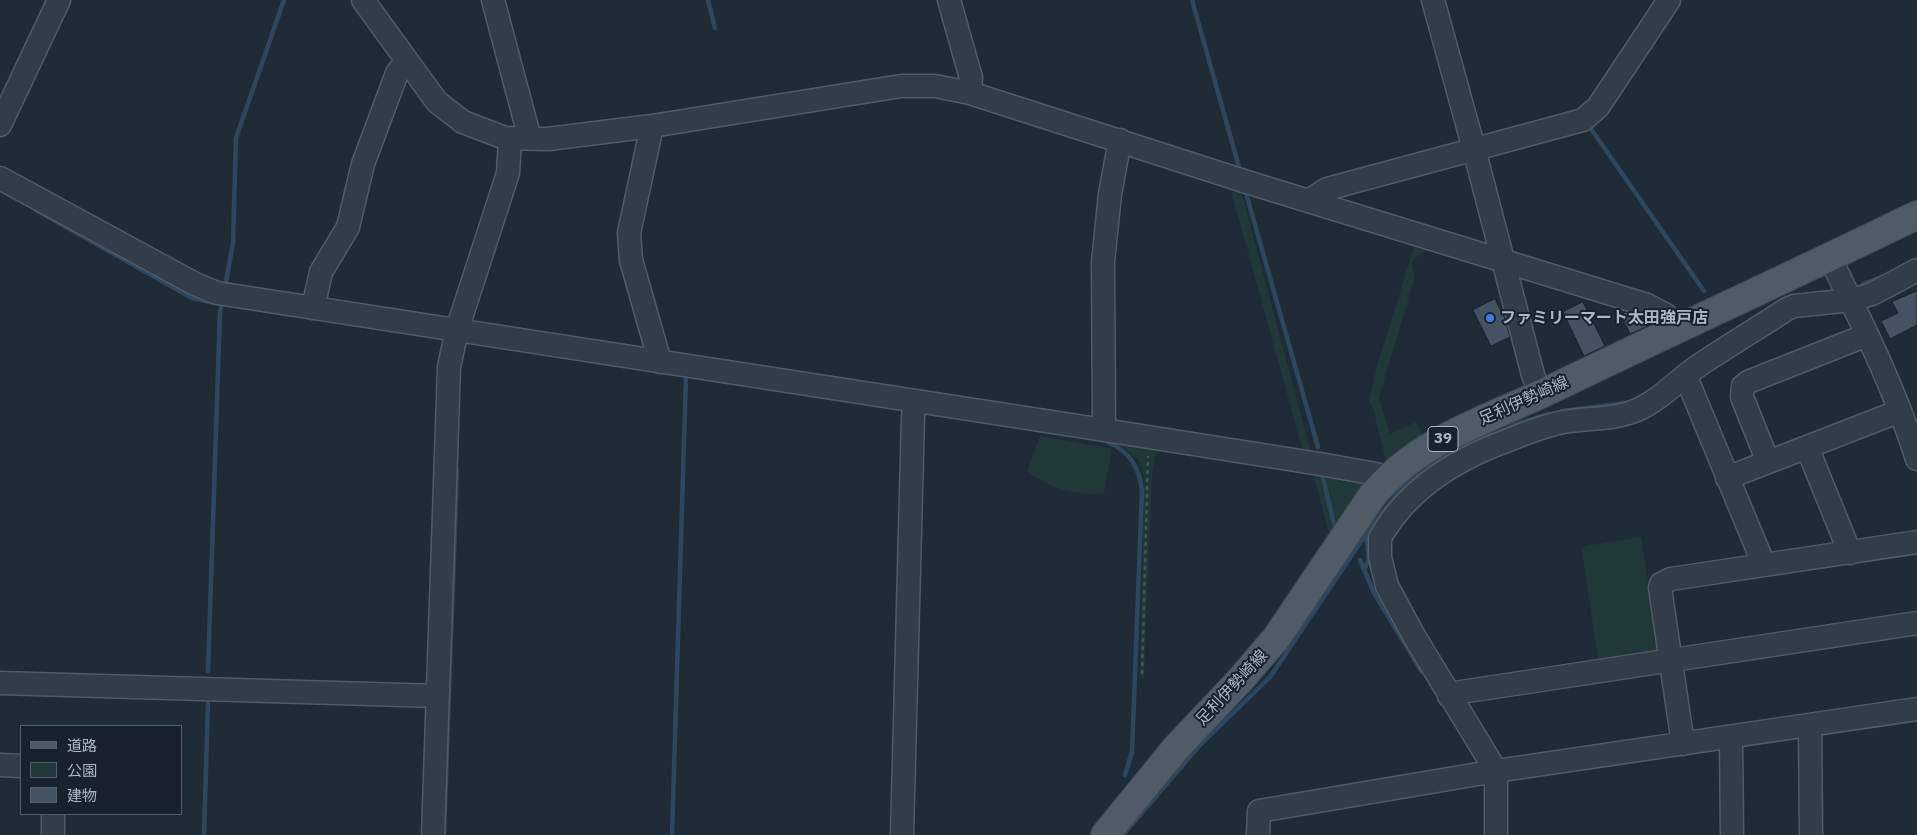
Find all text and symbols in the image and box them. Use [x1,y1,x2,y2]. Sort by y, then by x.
place label: ファミリーマート太田強戸店 [1500,308,1708,328]
marker: ファミリーマート太田強戸店 [1484,312,1496,324]
street label: 足利伊勢崎線 [1476,373,1572,429]
road number: 39 [1428,426,1458,452]
street label: 足利伊勢崎線 [1192,646,1272,730]
legend [20,725,182,815]
text: 道路 [67,736,97,755]
text: 公園 [67,761,97,780]
text: 建物 [67,786,97,805]

